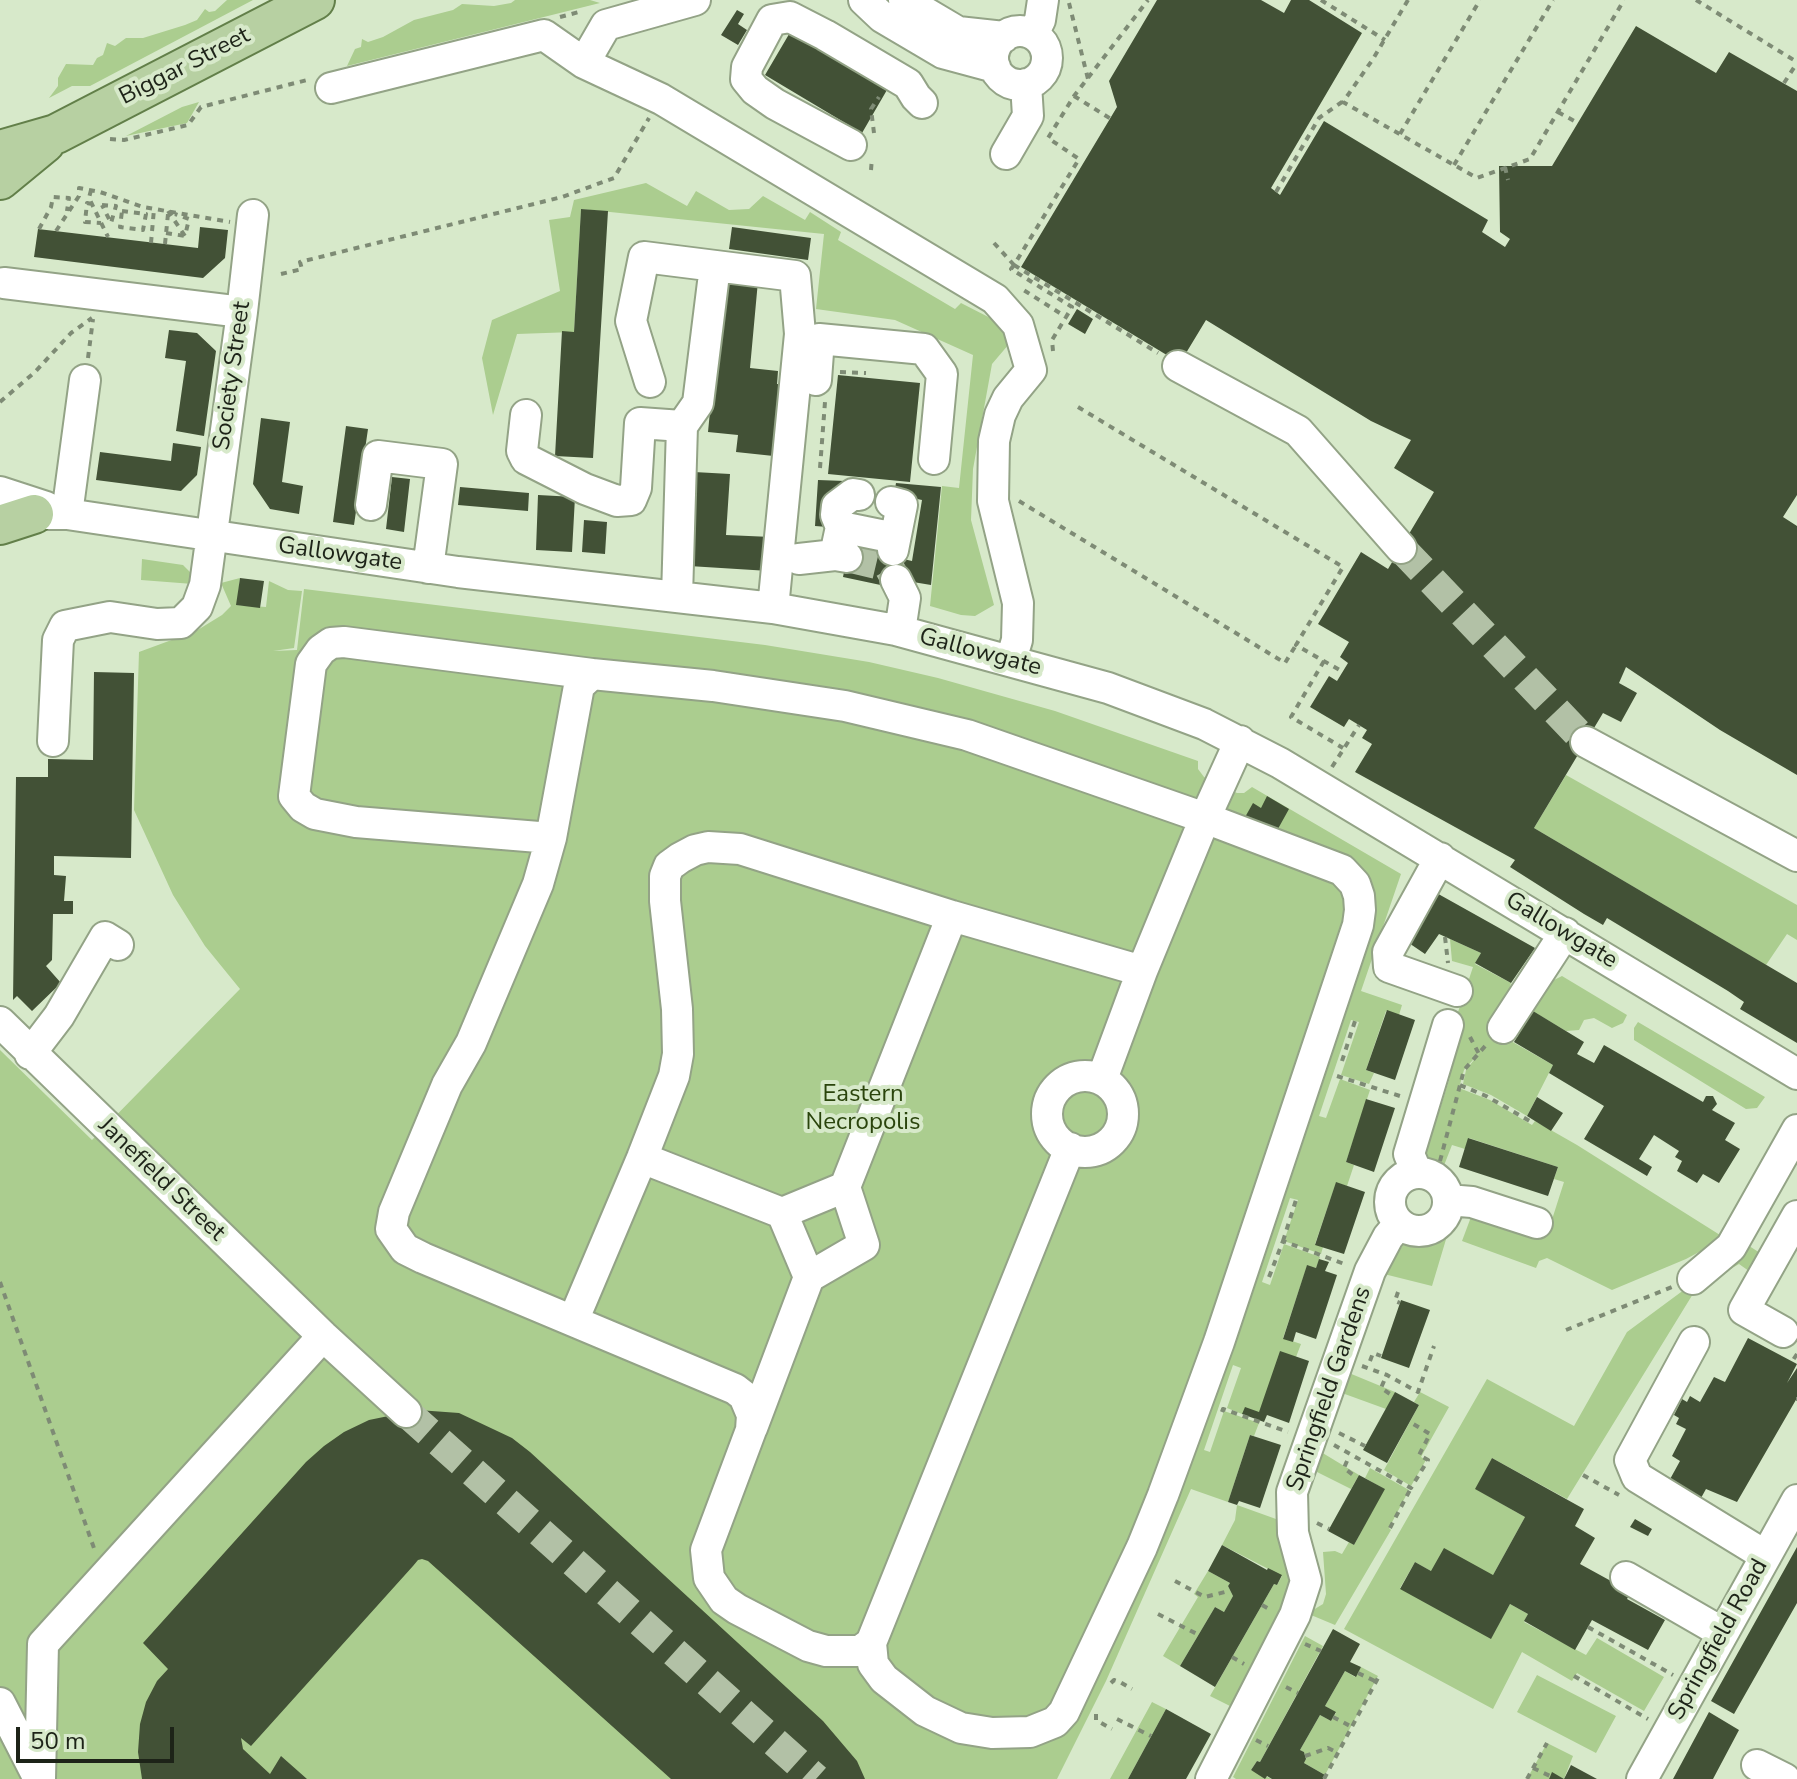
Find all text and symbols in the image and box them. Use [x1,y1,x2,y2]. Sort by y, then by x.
street label: Biggar Street [115,22,255,112]
street label: Society Street [208,300,258,452]
street label: Gallowgate [276,532,404,578]
street label: Gallowgate [916,623,1044,683]
street label: Gallowgate [1500,886,1622,976]
park label: Eastern Necropolis [806,1081,920,1137]
street label: Janefield Street [91,1112,231,1248]
street label: Springfield Gardens [1281,1283,1379,1495]
street label: Springfield Road [1663,1554,1775,1726]
scale bar [20,1711,178,1761]
text: 50 m [30,1725,86,1757]

